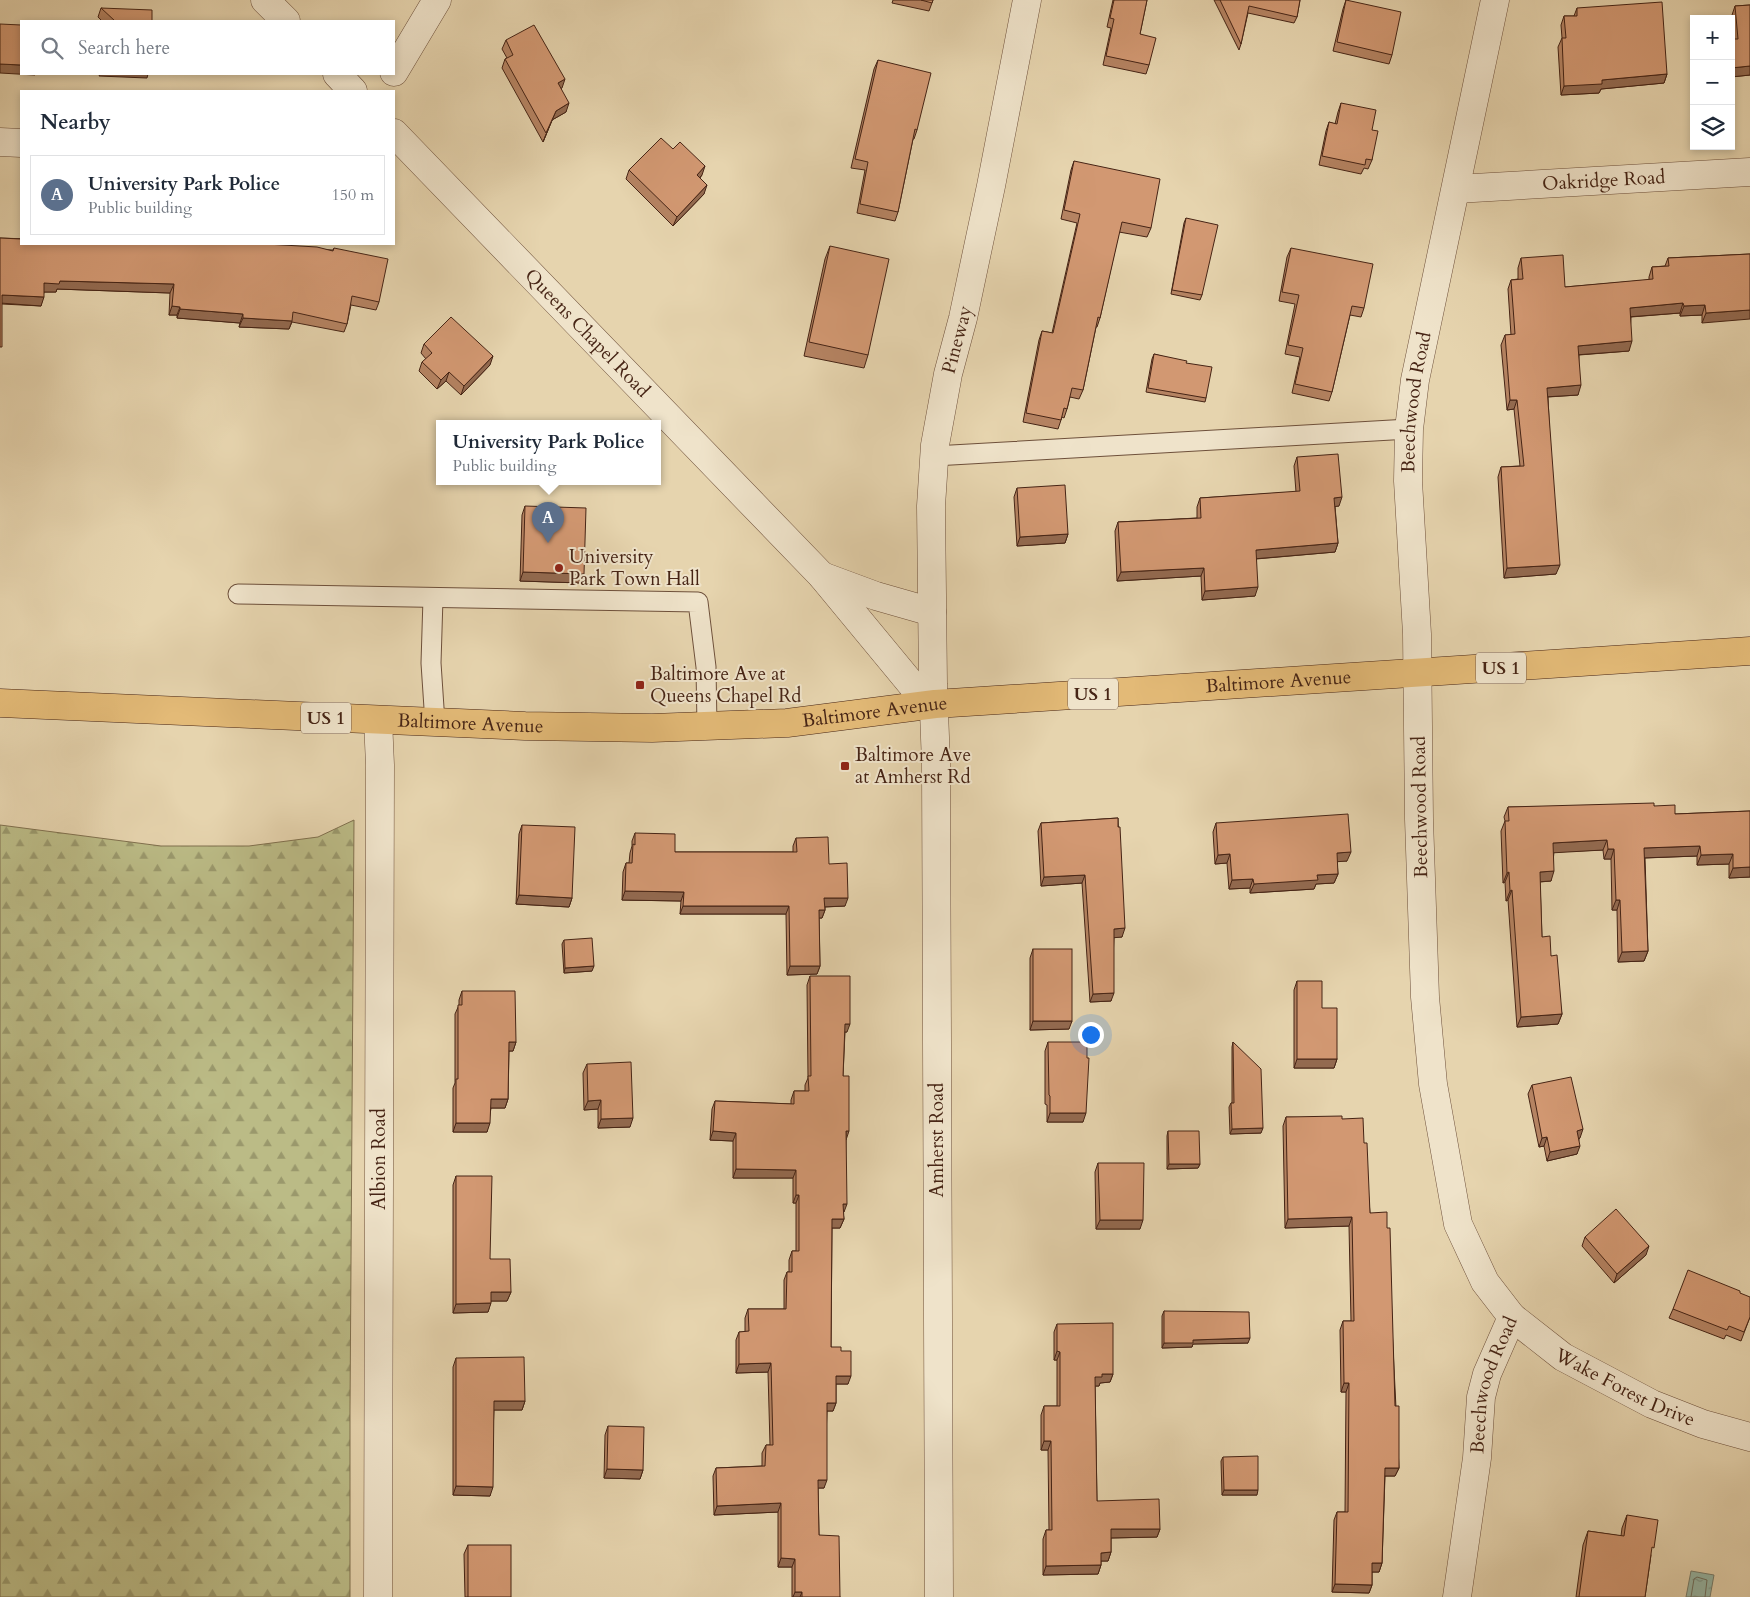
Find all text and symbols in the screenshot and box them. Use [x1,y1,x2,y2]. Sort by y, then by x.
map controls [1690,15,1735,150]
button: + [1690,15,1735,60]
search box [20,20,395,75]
icon: search [38,34,66,62]
text: Search here [78,35,170,61]
button: − [1690,60,1735,105]
button: layers [1690,105,1735,150]
text: Nearby [40,108,111,137]
street label: Oakridge Road [1541,164,1666,197]
text: University Park Police [88,171,280,197]
text: A [51,184,63,206]
text: 150 m [332,184,374,206]
text: Public building [88,197,192,219]
street label: Queens Chapel Road [519,263,656,403]
street label: Pineway [936,303,978,377]
street label: Beechwood Road [1395,329,1438,473]
popup [436,420,661,485]
text: University Park Police [452,429,645,455]
text: Public building [452,455,556,477]
pin: A [532,502,564,543]
place label: University Park Town Hall [569,544,700,592]
marker: University Park Town Hall [553,562,565,574]
road number: US 1 [1476,652,1526,684]
place label: Baltimore Ave at Queens Chapel Rd [650,661,801,709]
street label: Baltimore Avenue [1205,664,1352,699]
marker: Baltimore Ave at Queens Chapel Rd [634,679,646,691]
road number: US 1 [1068,679,1118,710]
street label: Baltimore Avenue [801,690,948,734]
road number: US 1 [301,702,351,734]
street label: Baltimore Avenue [397,707,544,739]
street label: Beechwood Road [1406,736,1434,878]
place label: Baltimore Ave at Amherst Rd [855,742,971,790]
marker: Baltimore Ave at Amherst Rd [839,760,851,772]
your location [1078,1022,1104,1048]
street label: Amherst Road [924,1083,950,1197]
street label: Albion Road [366,1108,392,1210]
street label: Beechwood Road [1464,1312,1524,1454]
street label: Wake Forest Drive [1549,1342,1699,1433]

